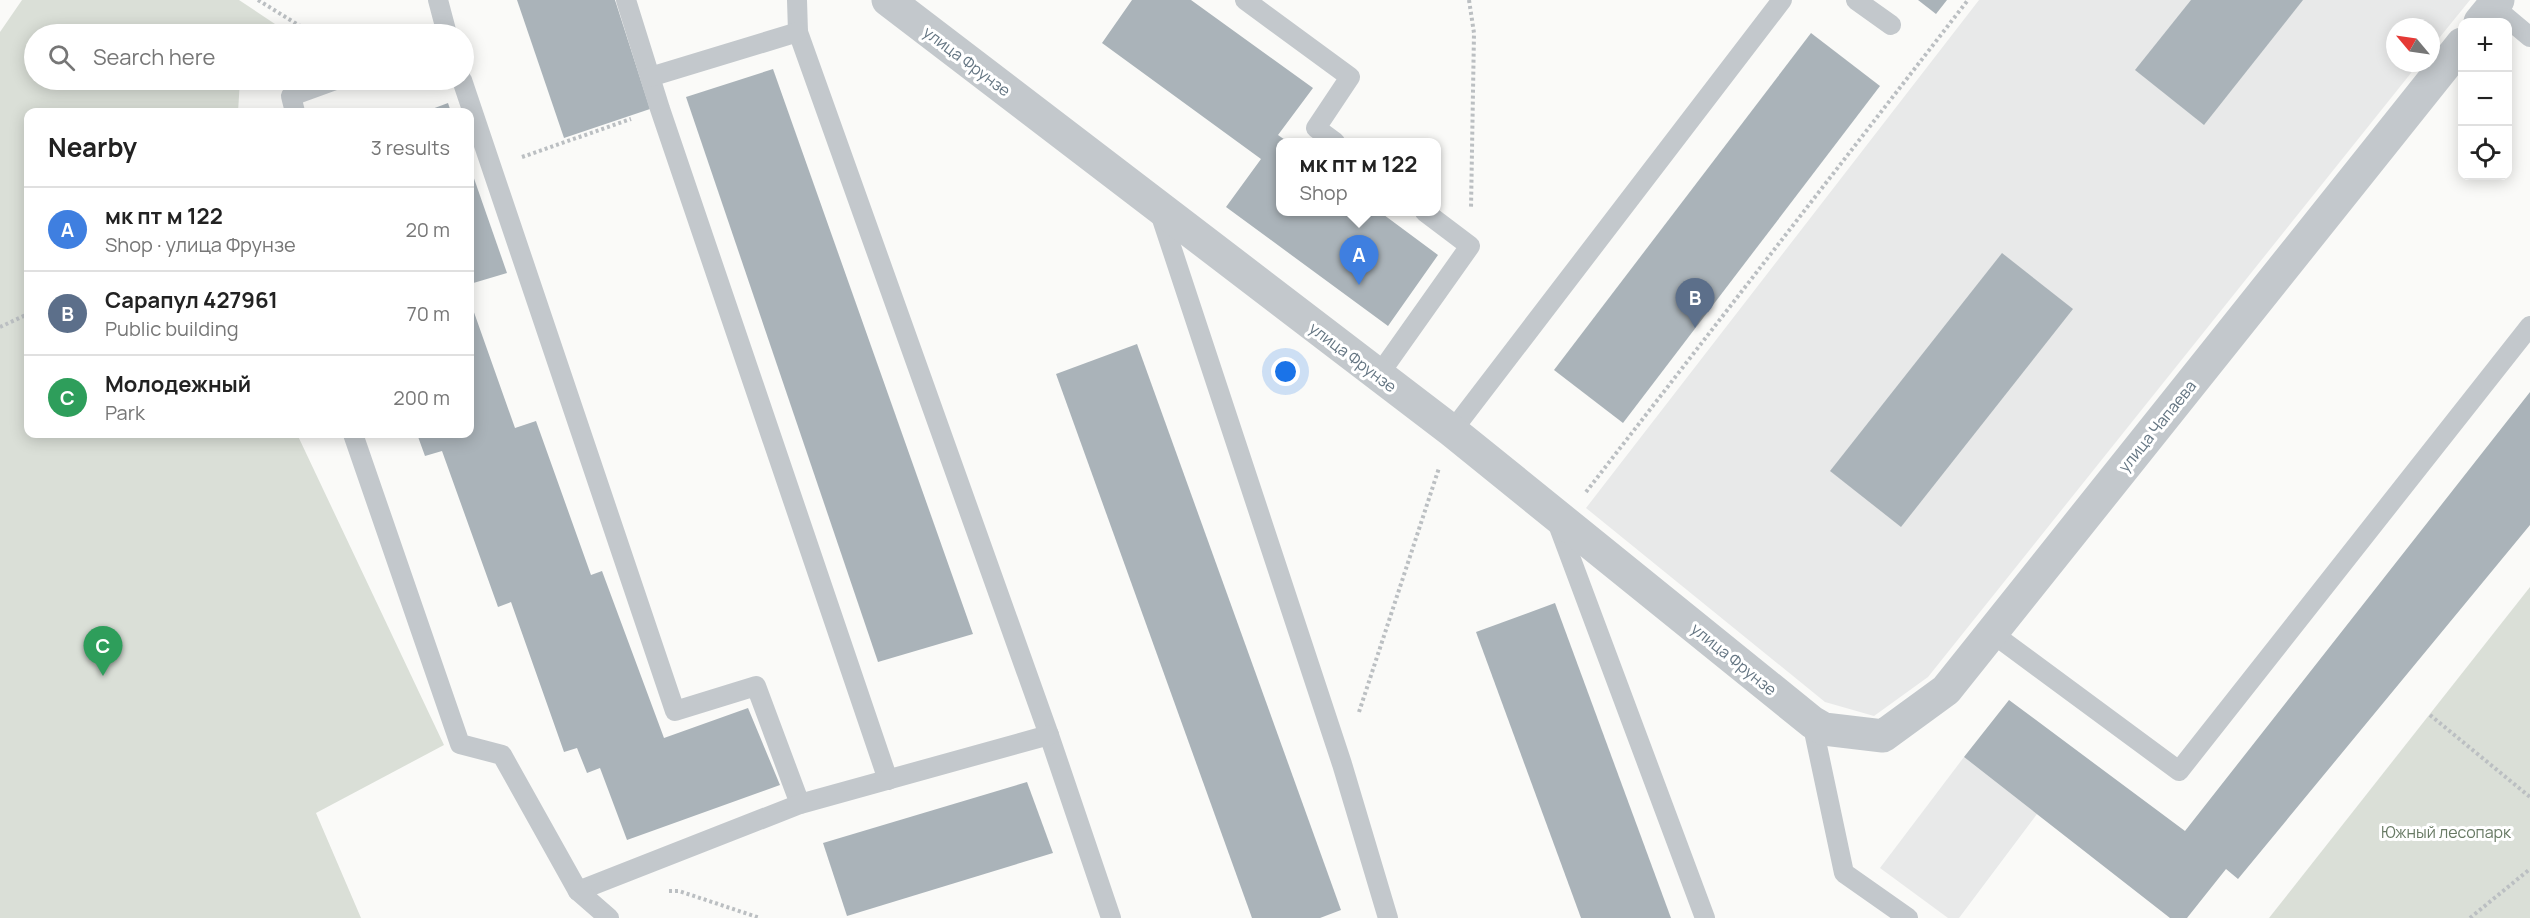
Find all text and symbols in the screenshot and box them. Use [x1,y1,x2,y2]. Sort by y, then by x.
north arrow [2386,18,2440,72]
map controls [2458,18,2512,180]
button: + [2458,18,2512,72]
street label: улица Фрунзе [919,21,1015,101]
search box [24,24,474,90]
icon: search [45,41,78,74]
text: Search here [93,42,215,72]
button: − [2458,72,2512,126]
button: locate [2458,126,2512,180]
text: Nearby [48,129,137,165]
text: 3 results [371,134,450,161]
popup [1276,138,1441,216]
text: мк пт м 122 [1300,149,1417,179]
text: Shop [1300,179,1347,206]
text: мк пт м 122 [105,201,223,231]
text: A [61,216,74,243]
text: 20 m [405,216,450,243]
text: Shop · улица Фрунзе [105,231,296,258]
pin: A [1340,236,1378,285]
pin: B [1676,278,1714,328]
text: Сарапул 427961 [105,285,278,315]
text: B [61,300,74,327]
text: 70 m [407,300,450,327]
text: Public building [105,315,239,342]
street label: улица Фрунзе [1305,317,1401,397]
your location [1271,357,1300,386]
text: Молодежный [105,369,251,399]
street label: улица Чапаева [2113,375,2201,477]
text: C [60,384,75,411]
text: 200 m [393,384,450,411]
text: Park [105,399,145,426]
street label: улица Фрунзе [1687,618,1781,700]
pin: C [84,626,122,676]
park label: Южный лесопарк [2381,821,2512,843]

